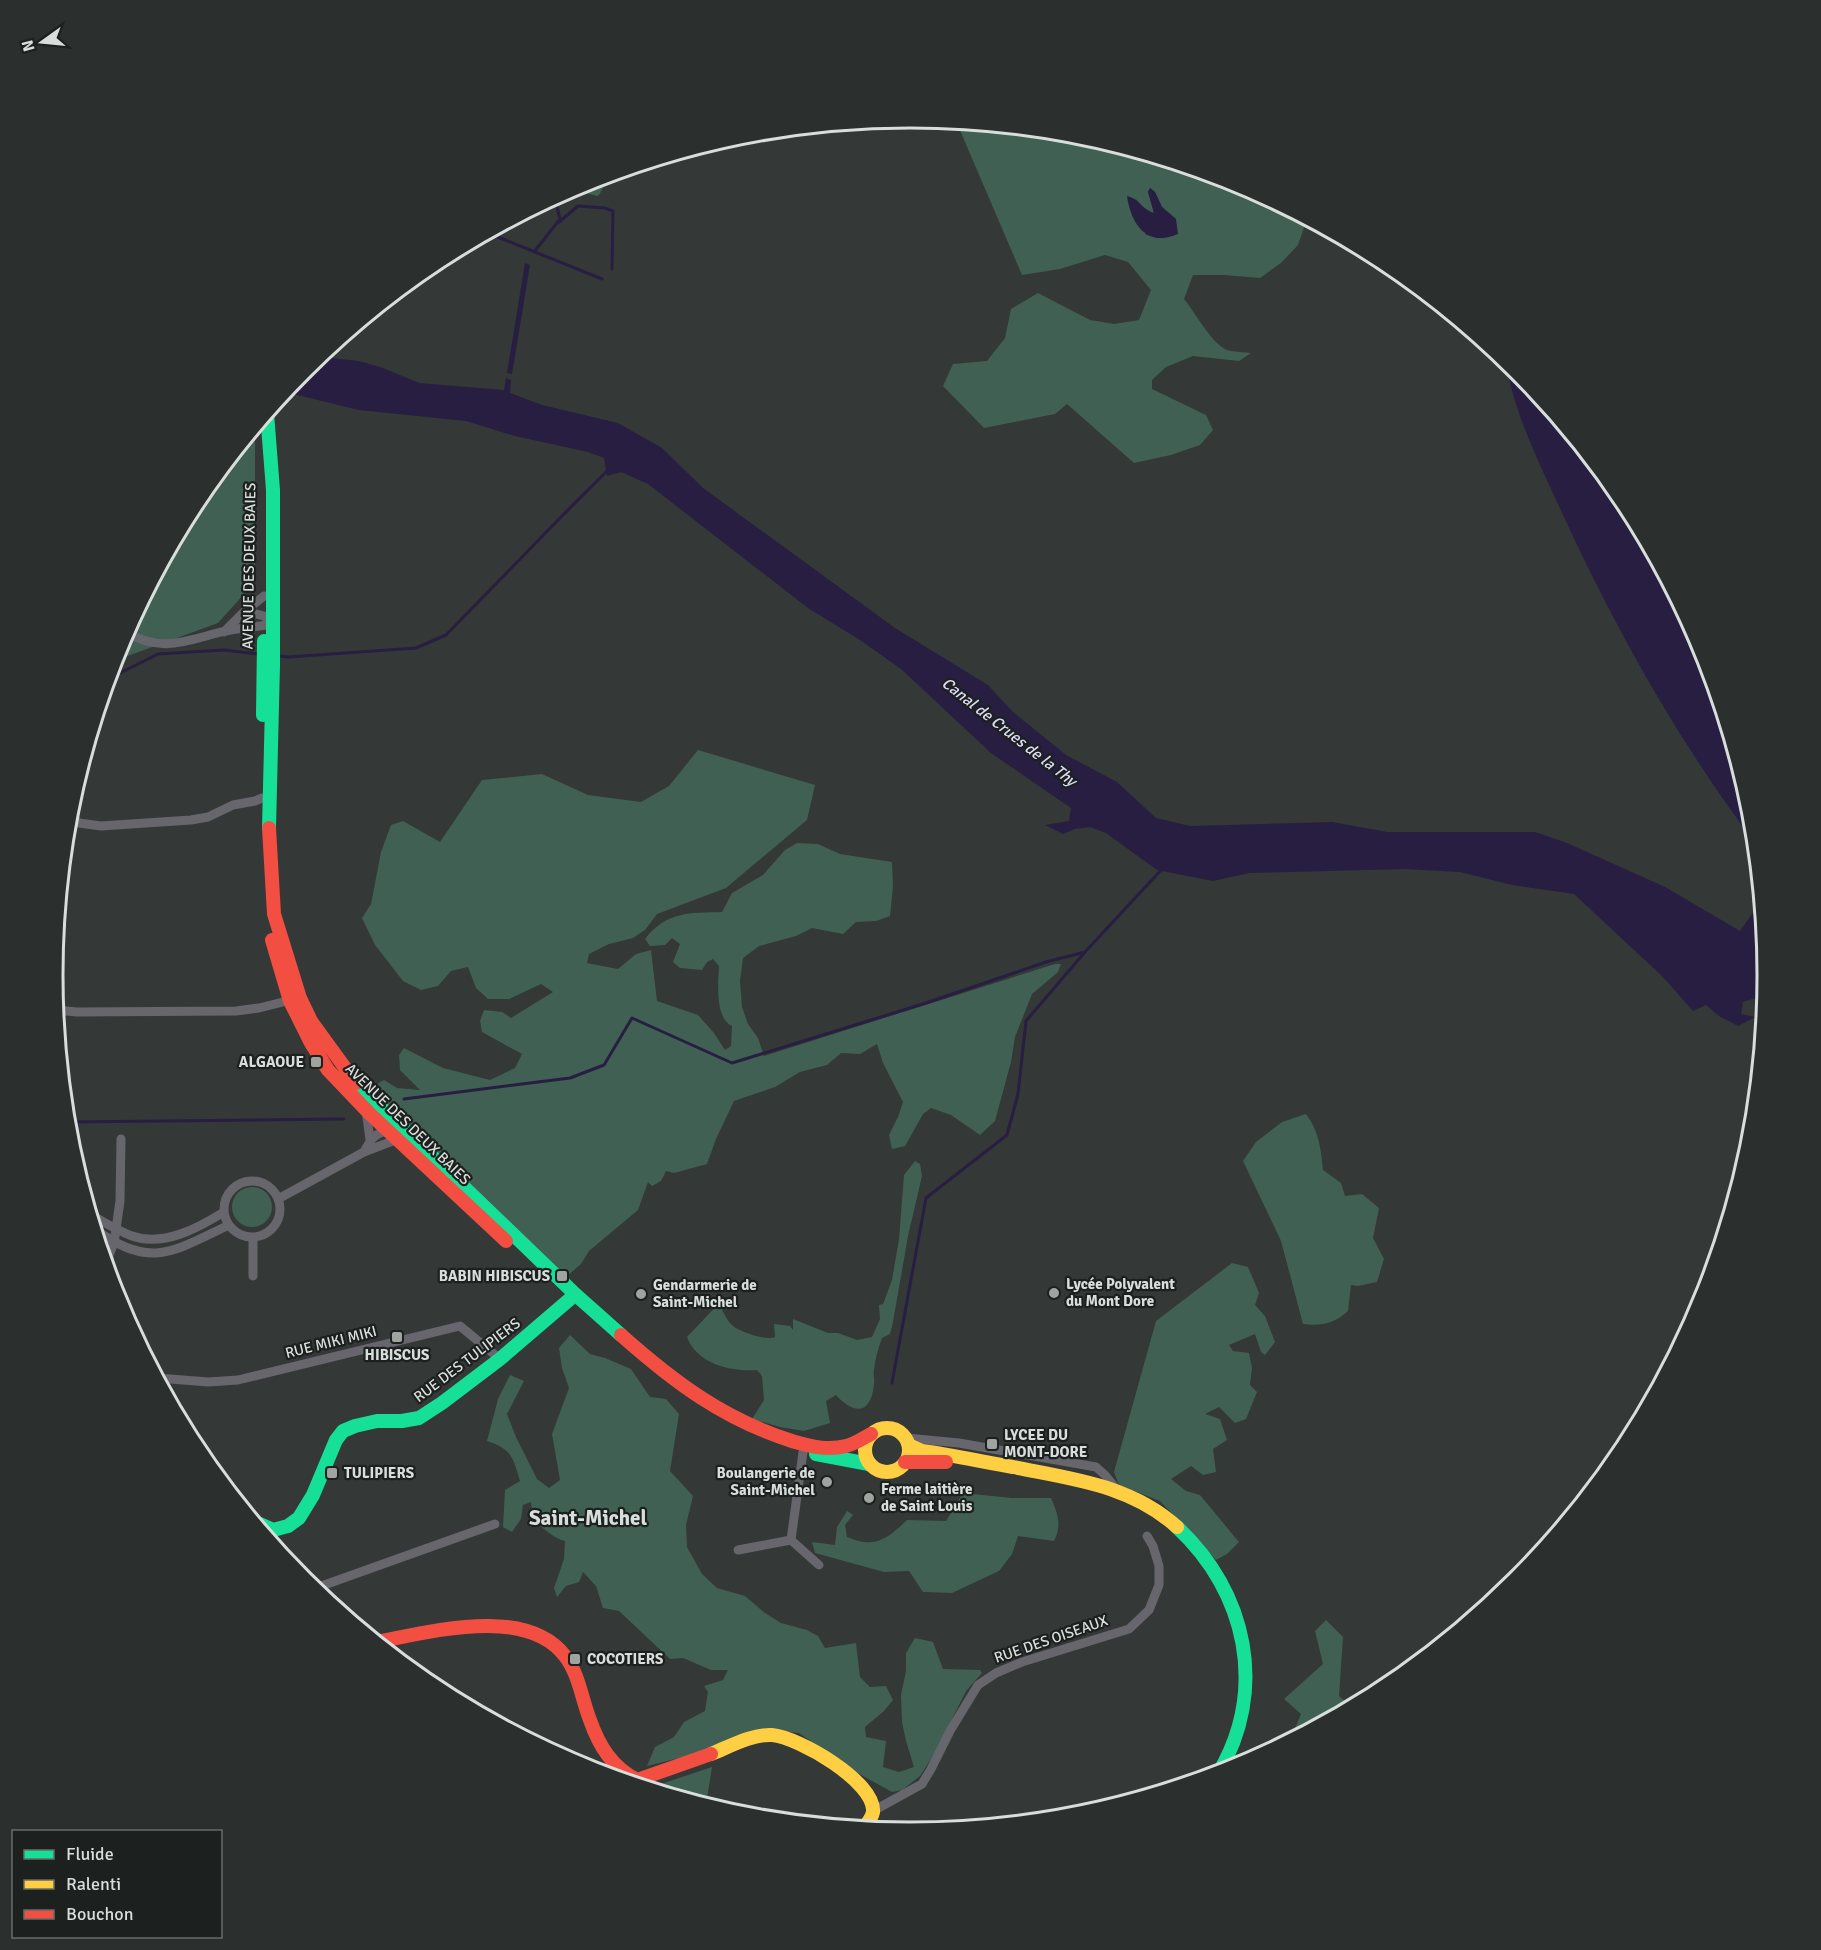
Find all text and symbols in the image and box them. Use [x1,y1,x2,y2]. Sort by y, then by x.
north arrow [12,12,72,72]
text: N [17,38,40,54]
street label: AVENUE DES DEUX BAIES [239,482,259,650]
water label: Canal de Crues de la Thy [938,673,1082,792]
place label: ALGAOUE [239,1053,304,1071]
marker: ALGAOUE [309,1055,323,1069]
street label: AVENUE DES DEUX BAIES [342,1060,474,1188]
place label: BABIN HIBISCUS [439,1267,550,1285]
marker: BABIN HIBISCUS [555,1269,569,1283]
place label: Lycée Polyvalent du Mont Dore [1066,1275,1175,1310]
place label: Gendarmerie de Saint-Michel [653,1276,757,1311]
marker: Lycée Polyvalent du Mont Dore [1047,1286,1061,1300]
marker: Gendarmerie de Saint-Michel [634,1287,648,1301]
street label: RUE DES TULIPIERS [410,1314,524,1406]
street label: RUE MIKI MIKI [283,1322,379,1362]
marker: HIBISCUS [390,1330,404,1344]
place label: HIBISCUS [365,1346,429,1364]
place label: LYCEE DU MONT-DORE [1004,1426,1088,1461]
marker: LYCEE DU MONT-DORE [985,1437,999,1451]
place label: TULIPIERS [344,1464,414,1482]
place label: Boulangerie de Saint-Michel [717,1464,815,1499]
marker: TULIPIERS [325,1466,339,1480]
marker: Boulangerie de Saint-Michel [820,1475,834,1489]
place label: Ferme laitière de Saint Louis [881,1480,973,1515]
marker: Ferme laitière de Saint Louis [862,1491,876,1505]
district label: Saint-Michel [529,1505,648,1531]
street label: RUE DES OISEAUX [992,1611,1110,1667]
place label: COCOTIERS [587,1650,663,1668]
marker: COCOTIERS [568,1652,582,1666]
legend [12,1830,222,1938]
text: Fluide [66,1843,114,1865]
text: Ralenti [66,1873,121,1895]
text: Bouchon [66,1903,134,1925]

